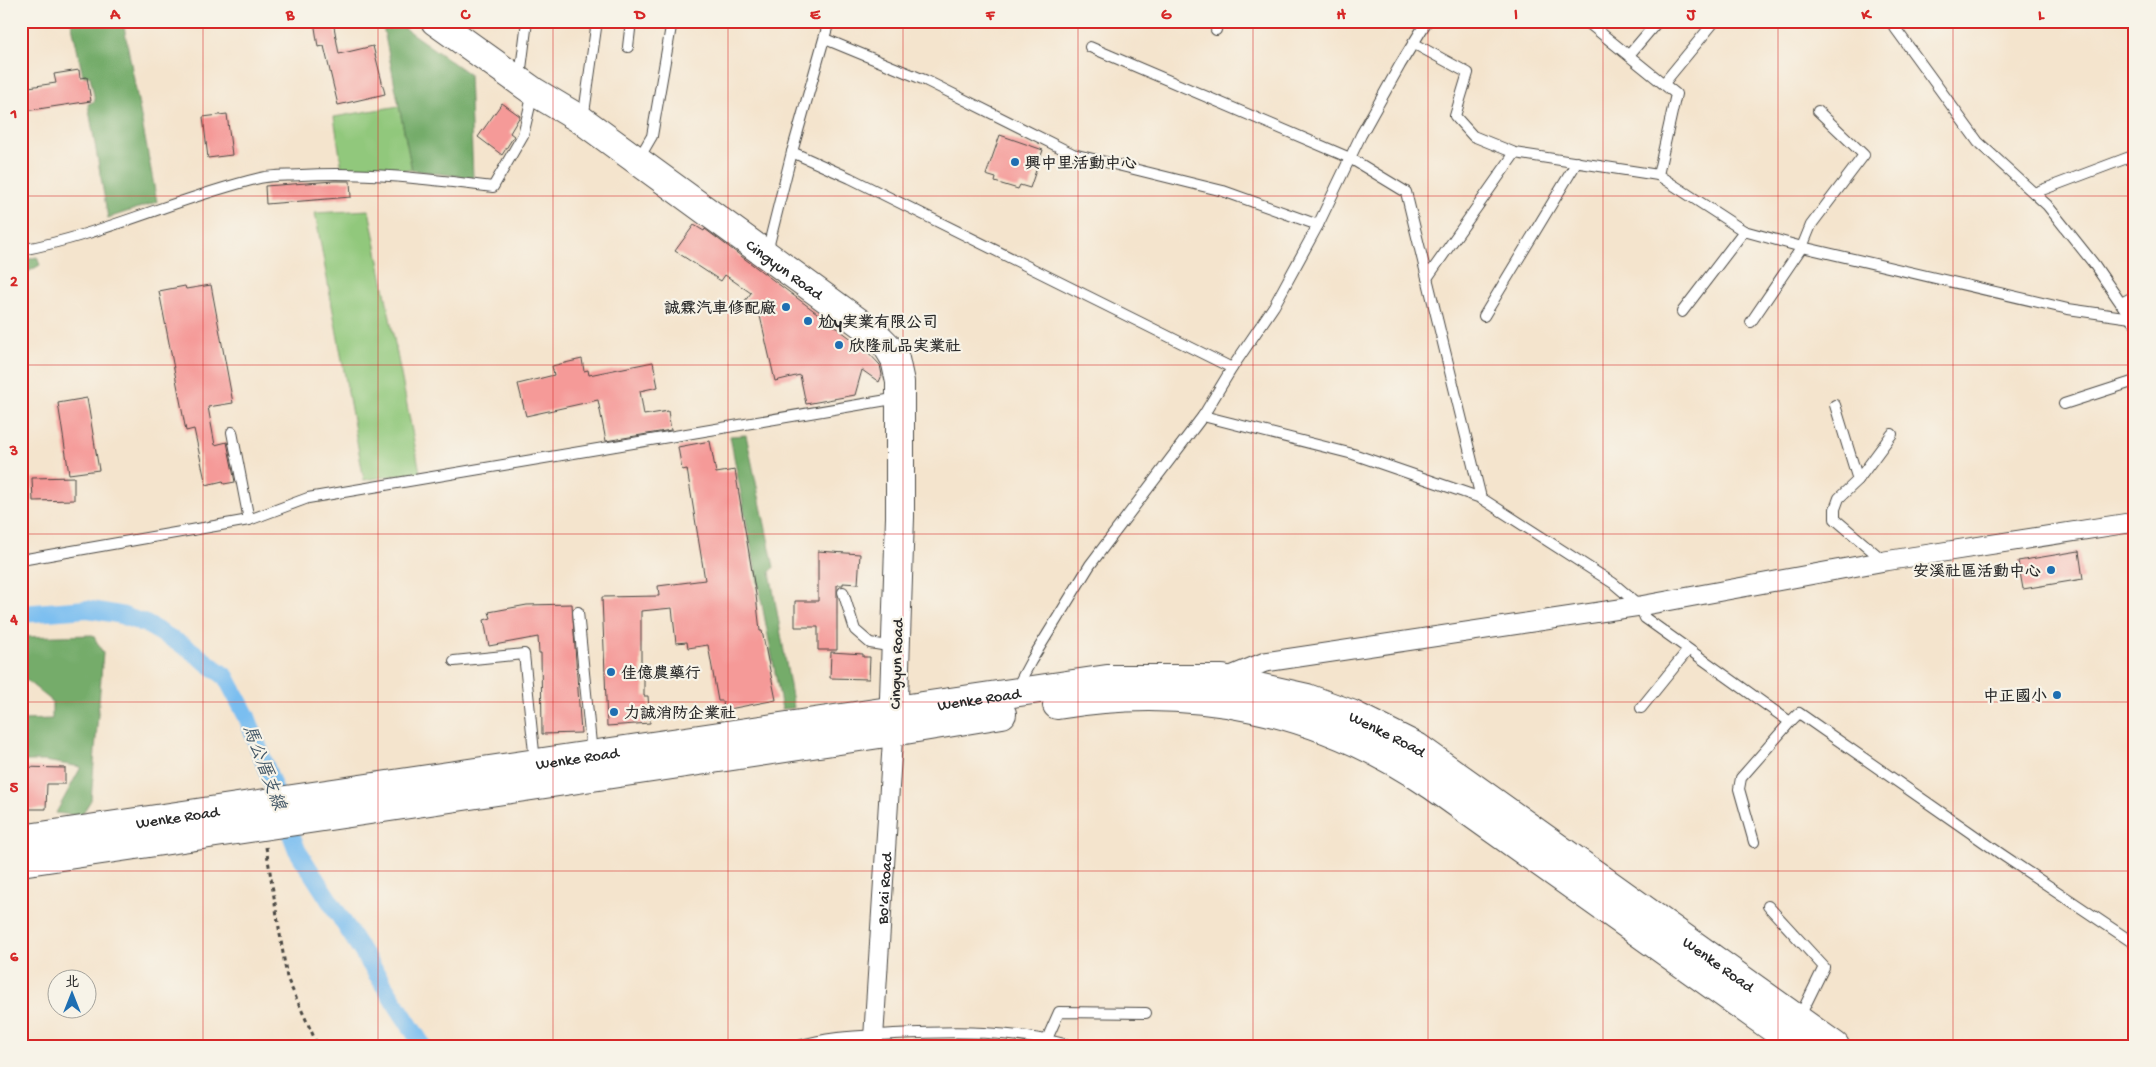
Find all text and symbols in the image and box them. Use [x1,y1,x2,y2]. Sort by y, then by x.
text: A [109,7,121,26]
text: B [285,7,295,26]
text: C [460,7,471,26]
text: D [633,7,646,26]
text: E [810,7,821,26]
text: F [985,7,996,26]
text: G [1161,7,1172,26]
text: H [1336,7,1346,26]
text: I [1514,7,1518,26]
text: J [1686,7,1697,26]
text: K [1861,7,1873,26]
text: L [2038,7,2045,26]
text: 1 [10,106,17,125]
place label: 興中里活動中心 [1025,154,1137,175]
marker: 興中里活動中心 [1009,156,1021,168]
street label: Cingyun Road [741,237,827,307]
text: 2 [10,274,18,293]
place label: 誠霖汽車修配廠 [664,299,776,320]
marker: 誠霖汽車修配廠 [780,301,792,313]
place label: 尬y実業有限公司 [818,313,938,334]
marker: 尬y実業有限公司 [802,315,814,327]
place label: 欣隆礼品実業社 [849,337,961,358]
marker: 欣隆礼品実業社 [833,339,845,351]
text: 3 [9,443,18,462]
place label: 安溪社區活動中心 [1913,562,2041,583]
marker: 安溪社區活動中心 [2045,564,2057,576]
text: 4 [9,612,18,631]
street label: Cingyun Road [887,617,910,710]
place label: 佳億農藥行 [621,664,701,685]
marker: 佳億農藥行 [605,666,617,678]
street label: Wenke Road [936,686,1024,717]
place label: 中正國小 [1983,687,2047,708]
marker: 中正國小 [2051,689,2063,701]
place label: 力誠消防企業社 [624,704,736,725]
marker: 力誠消防企業社 [608,706,620,718]
street label: Wenke Road [1345,708,1429,764]
water label: 馬公厝支線 [237,722,290,815]
street label: Wenke Road [535,745,622,776]
text: 5 [10,780,19,799]
street label: Wenke Road [135,804,222,835]
street label: Bo'ai Road [875,851,898,926]
street label: Wenke Road [1678,934,1758,999]
text: 6 [10,949,19,968]
north arrow [48,970,98,1020]
text: 北 [65,975,79,992]

